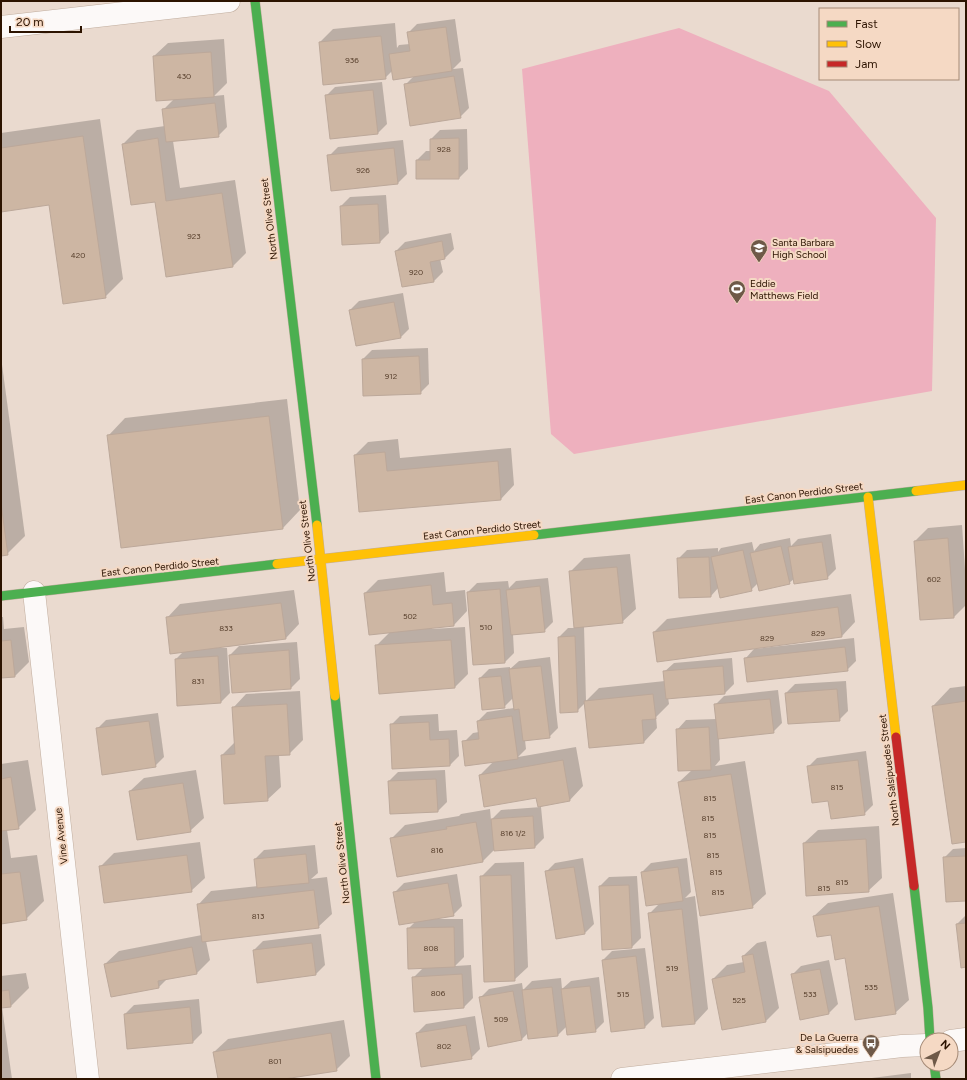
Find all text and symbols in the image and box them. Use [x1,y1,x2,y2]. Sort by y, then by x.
scale bar [10,8,81,34]
legend [819,8,959,80]
text: 20 m [16,15,44,29]
text: Fast [855,17,878,31]
text: Slow [855,37,882,51]
house number: 936 [345,55,359,65]
text: Jam [855,57,878,71]
house number: 430 [177,71,191,81]
house number: 928 [437,144,451,154]
house number: 926 [356,165,370,175]
street label: North Olive Street [258,177,280,261]
house number: 923 [187,231,201,241]
place label: Santa Barbara High School [772,236,834,261]
school or university icon: Santa Barbara High School [749,238,769,263]
house number: 420 [71,250,85,260]
house number: 920 [409,267,423,277]
place label: Eddie Matthews Field [750,277,818,302]
sports icon: Eddie Matthews Field [727,279,747,304]
house number: 912 [385,371,397,381]
street label: East Canon Perdido Street [744,479,864,507]
street label: North Olive Street [296,499,318,583]
street label: East Canon Perdido Street [422,517,542,543]
street label: East Canon Perdido Street [100,554,220,580]
house number: 602 [927,574,941,584]
house number: 502 [403,611,417,621]
house number: 510 [479,622,493,632]
house number: 833 [219,623,233,633]
house number: 829 [811,628,825,638]
house number: 829 [760,633,774,643]
house number: 831 [192,676,204,686]
street label: North Salsipuedes Street [876,713,902,827]
house number: 815 [831,782,844,792]
house number: 815 [704,793,717,803]
street label: Vine Avenue [52,807,70,865]
house number: 815 [702,813,715,823]
street label: North Olive Street [331,821,353,904]
house number: 816 1/2 [500,828,526,838]
house number: 815 [704,830,717,840]
house number: 816 [431,845,444,855]
house number: 815 [707,850,720,860]
house number: 815 [710,867,723,877]
house number: 815 [836,877,849,887]
house number: 815 [818,883,831,893]
house number: 815 [712,887,725,897]
house number: 813 [252,911,264,921]
house number: 808 [424,943,439,953]
house number: 519 [666,963,679,973]
house number: 535 [864,982,878,992]
house number: 806 [431,988,446,998]
house number: 515 [617,989,630,999]
house number: 533 [803,989,817,999]
house number: 525 [732,995,746,1005]
house number: 509 [494,1014,509,1024]
place label: De La Guerra & Salsipuedes [796,1031,858,1056]
north arrow [919,1032,959,1072]
bus stop icon: De La Guerra & Salsipuedes [861,1033,881,1058]
text: N [938,1037,953,1053]
house number: 802 [437,1041,451,1051]
house number: 801 [268,1056,282,1066]

